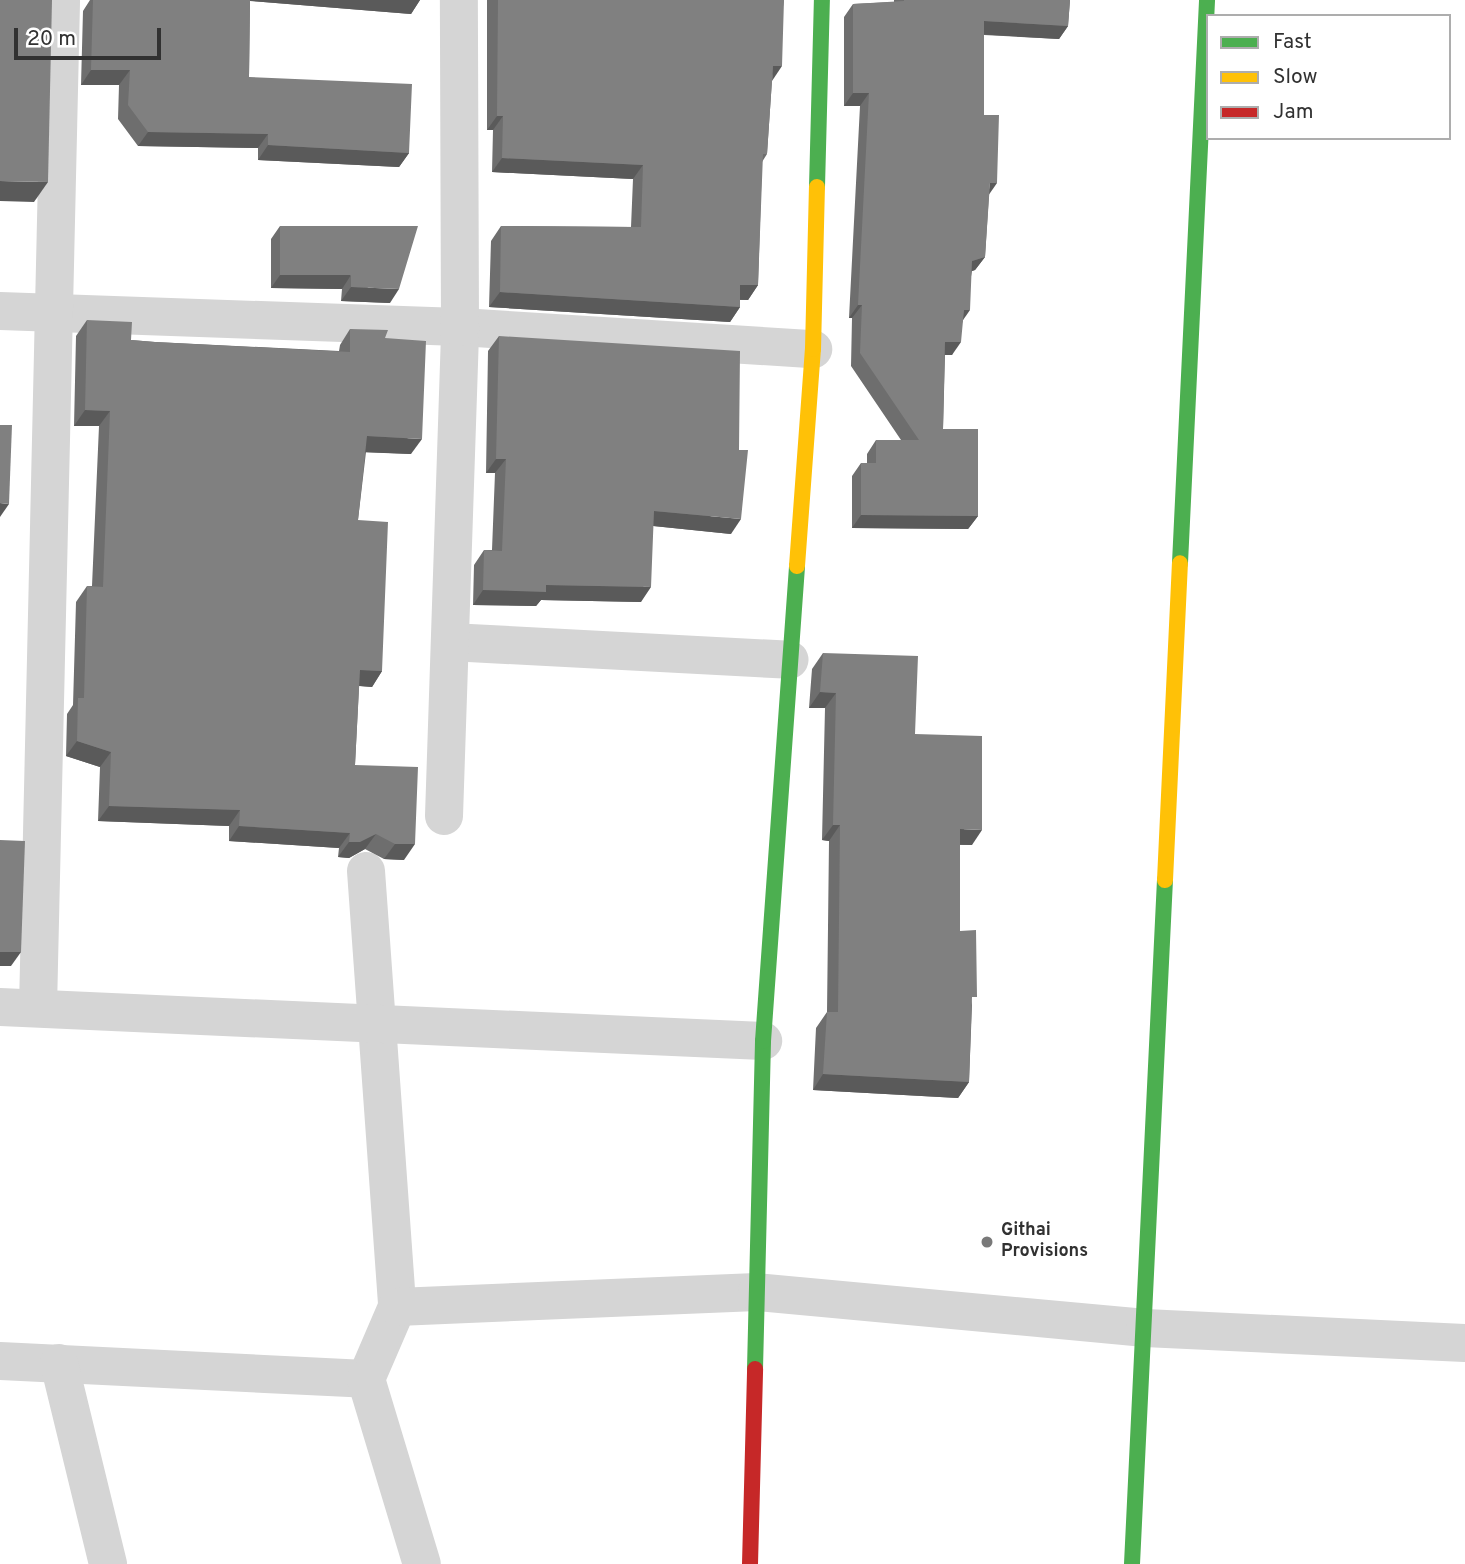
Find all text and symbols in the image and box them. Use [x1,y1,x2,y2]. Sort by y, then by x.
scale bar [18,14,164,58]
legend [1206,14,1451,140]
text: 20 m [27,26,76,53]
text: Fast [1273,29,1312,56]
text: Slow [1273,64,1318,91]
text: Jam [1273,99,1314,126]
place label: Githai Provisions [1001,1221,1088,1264]
marker: Githai Provisions [979,1234,995,1250]

